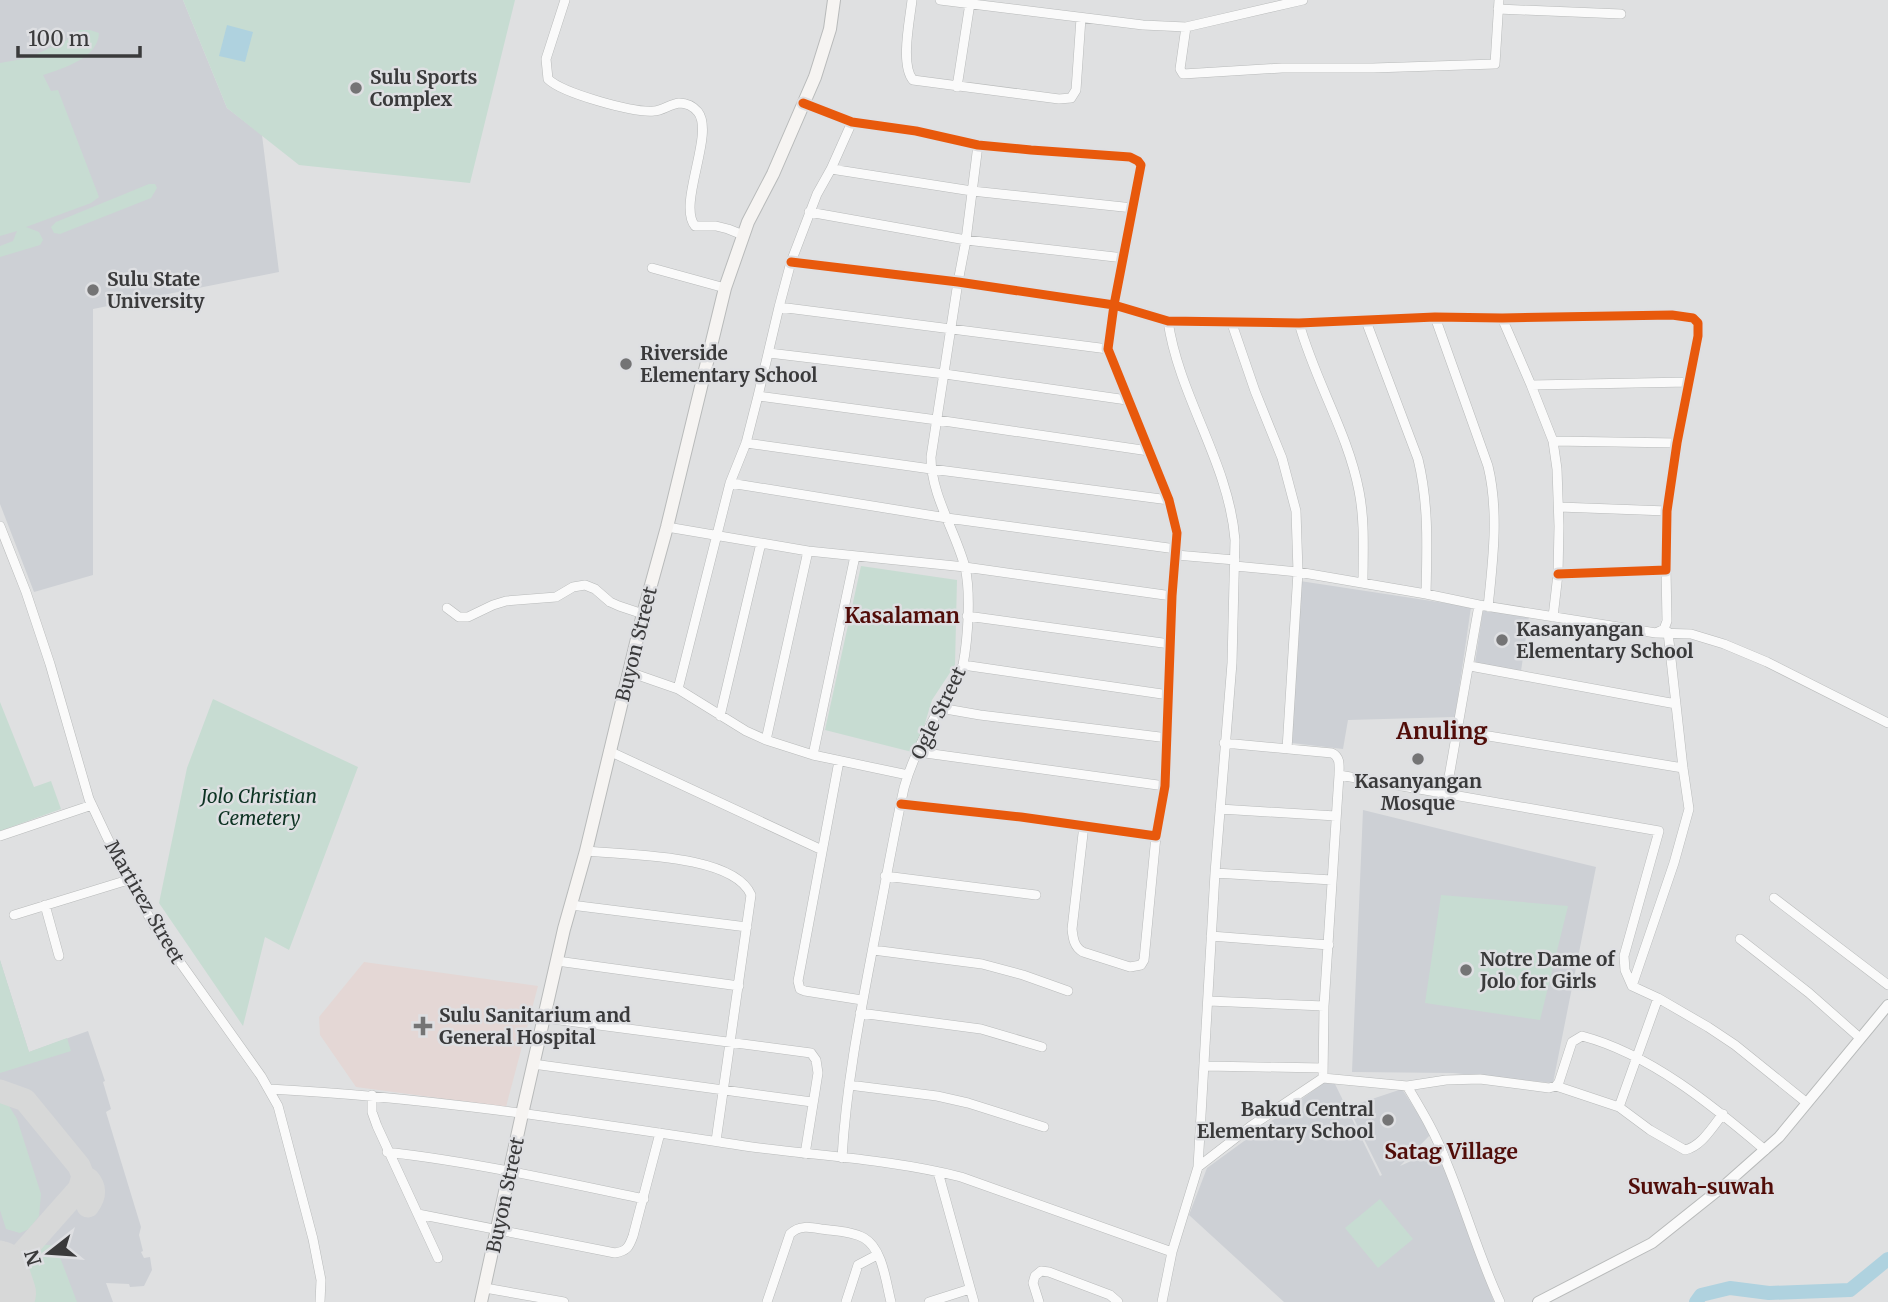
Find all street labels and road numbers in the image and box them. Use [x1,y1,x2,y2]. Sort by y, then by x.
street label: Buyon Street [610,583,662,704]
street label: Ogle Street [905,662,971,763]
street label: Martirez Street [100,836,190,968]
street label: Buyon Street [481,1134,529,1255]

